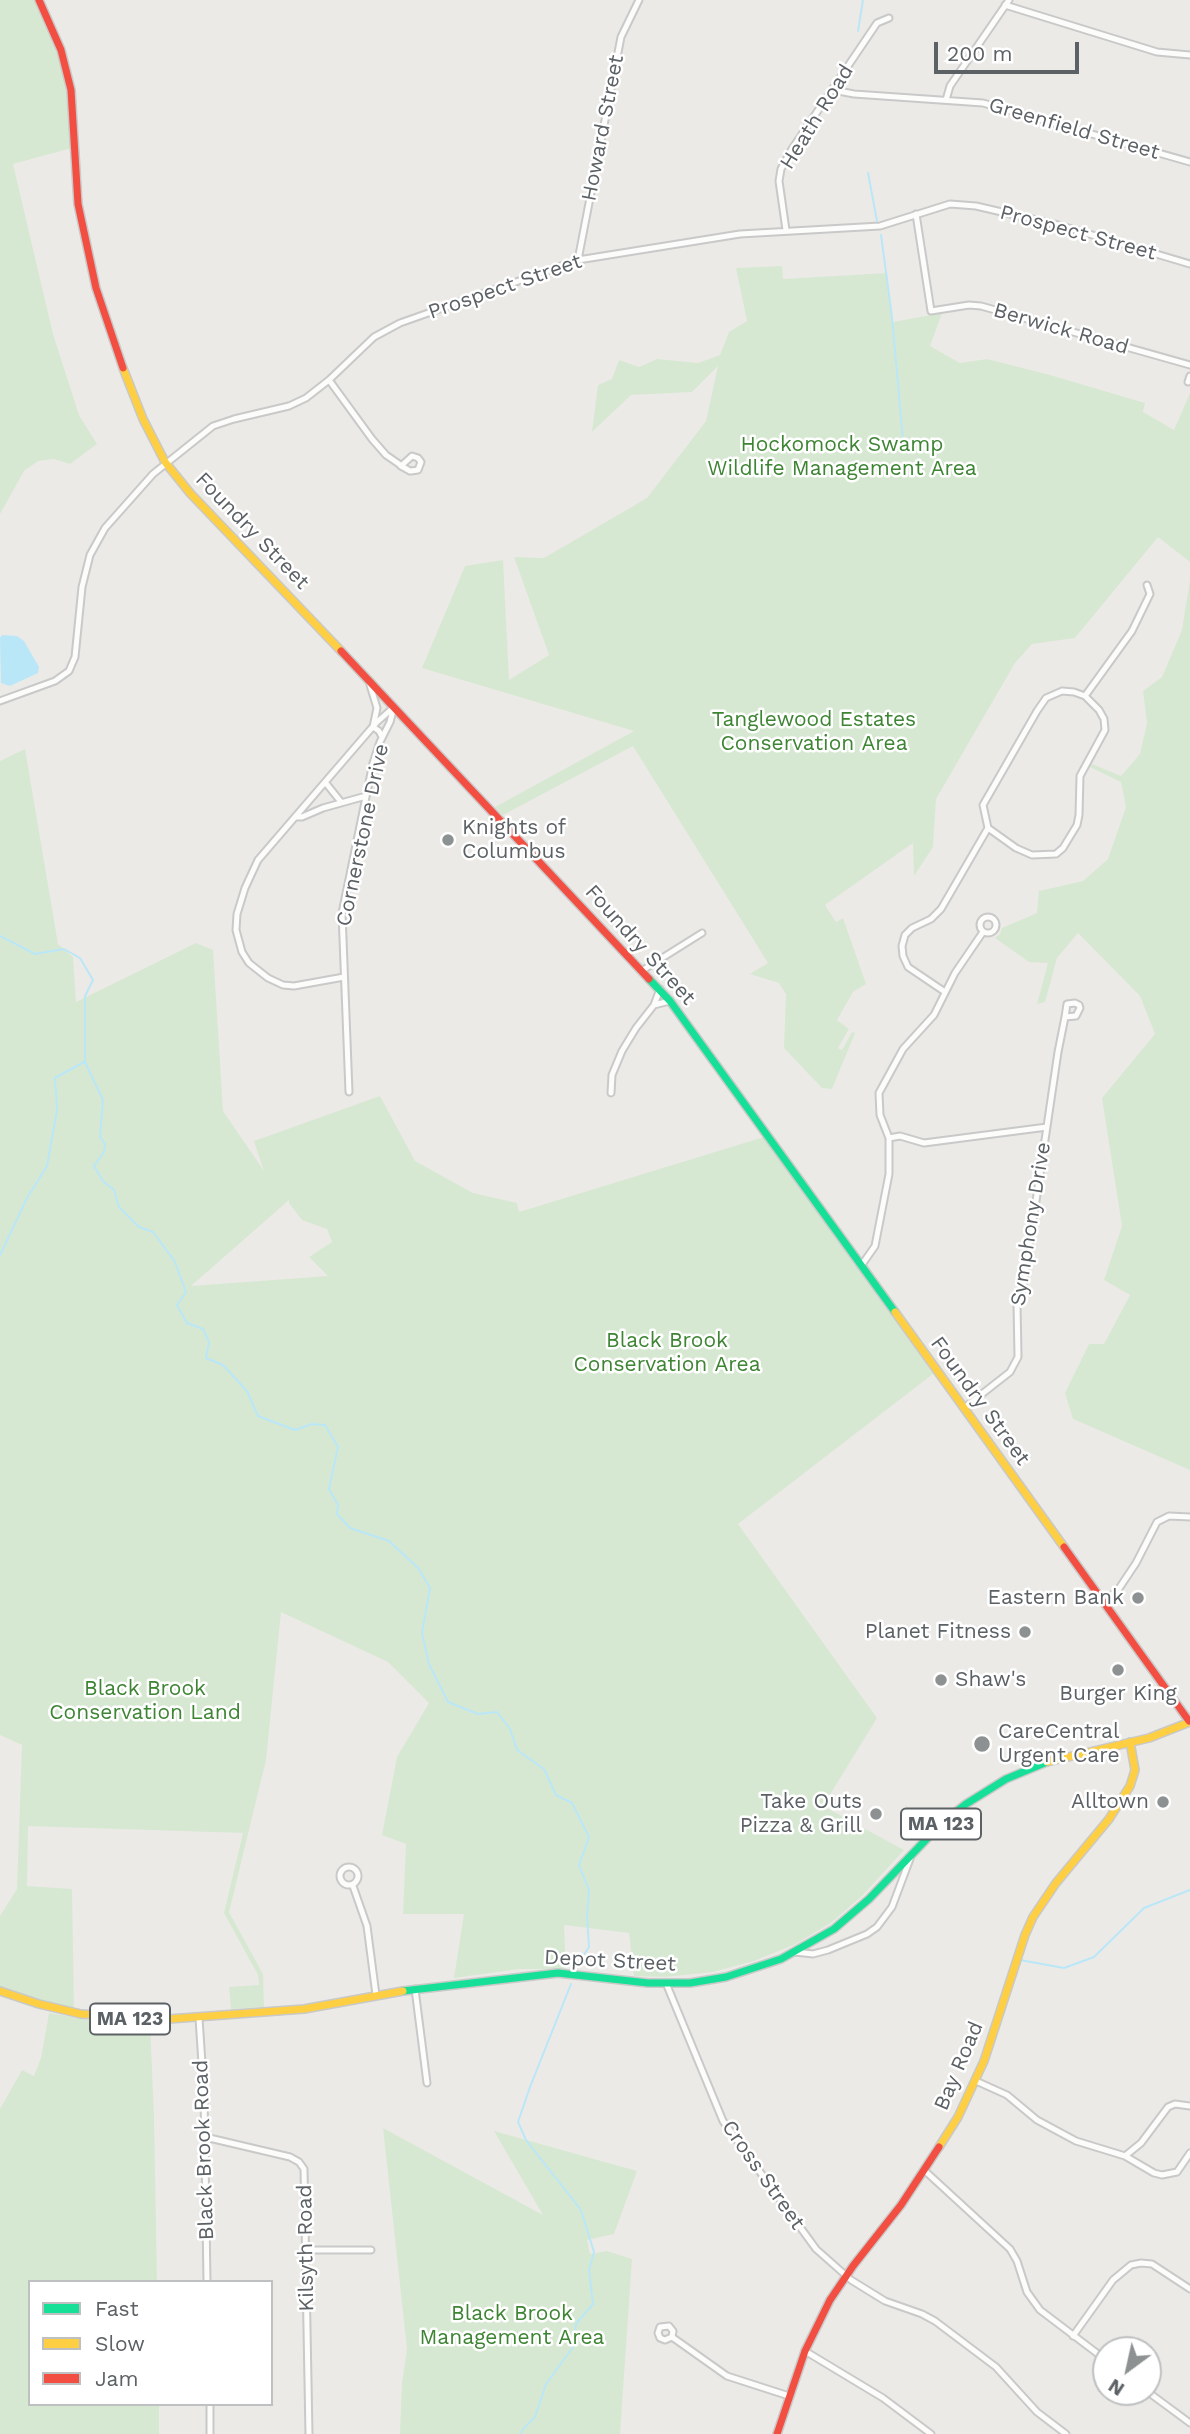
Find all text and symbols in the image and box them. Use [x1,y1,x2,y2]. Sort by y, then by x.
scale bar [938,28,1083,72]
text: 200 m [947,41,1013,66]
street label: Howard Street [576,53,630,203]
street label: Heath Road [775,60,859,174]
street label: Greenfield Street [986,93,1162,165]
street label: Prospect Street [997,200,1159,266]
street label: Prospect Street [425,249,585,325]
street label: Berwick Road [990,298,1132,360]
park label: Hockomock Swamp Wildlife Management Area [707,432,977,482]
street label: Foundry Street [190,467,314,595]
park label: Tanglewood Estates Conservation Area [712,707,916,757]
street label: Cornerstone Drive [331,742,395,928]
place label: Knights of Columbus [462,815,566,865]
marker: Knights of Columbus [440,832,456,848]
street label: Foundry Street [579,880,701,1010]
street label: Symphony Drive [1006,1140,1056,1308]
park label: Black Brook Conservation Area [573,1328,761,1378]
street label: Foundry Street [925,1332,1035,1470]
place label: Eastern Bank [988,1585,1124,1611]
marker: Eastern Bank [1130,1590,1146,1606]
place label: Planet Fitness [865,1619,1011,1645]
marker: Planet Fitness [1017,1624,1033,1640]
marker: Burger King [1110,1662,1126,1678]
place label: Shaw's [955,1667,1026,1693]
marker: Shaw's [933,1672,949,1688]
park label: Black Brook Conservation Land [49,1676,241,1726]
place label: Burger King [1059,1681,1177,1707]
place label: CareCentral Urgent Care [998,1719,1120,1769]
marker: CareCentral Urgent Care [972,1734,992,1754]
place label: Take Outs Pizza & Grill [740,1789,862,1839]
place label: Alltown [1071,1789,1149,1815]
marker: Alltown [1155,1794,1171,1810]
marker: Take Outs Pizza & Grill [868,1806,884,1822]
road number: MA 123 [901,1808,981,1840]
street label: Depot Street [543,1945,677,1977]
road number: MA 123 [90,2004,170,2035]
street label: Bay Road [929,2018,989,2114]
street label: Black Brook Road [188,2059,220,2241]
street label: Cross Street [716,2115,810,2235]
street label: Kilsyth Road [292,2184,320,2312]
legend [28,2280,273,2406]
text: Fast [95,2296,139,2321]
park label: Black Brook Management Area [420,2301,604,2351]
text: Slow [95,2331,145,2356]
north arrow [1092,2336,1162,2406]
text: Jam [95,2366,138,2391]
text: N [1104,2374,1129,2401]

